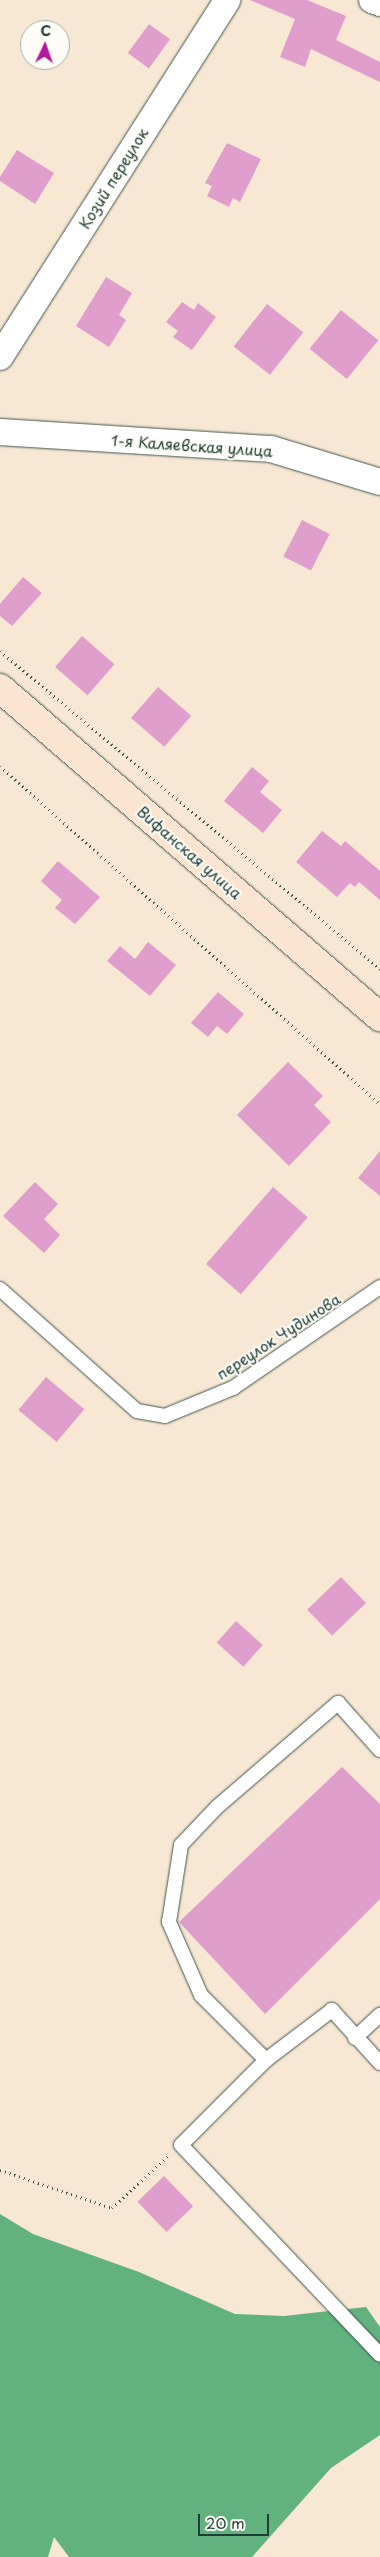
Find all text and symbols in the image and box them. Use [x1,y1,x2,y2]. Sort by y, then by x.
north arrow [20,20,70,70]
text: С [40,20,52,41]
street label: Козий переулок [75,124,151,232]
street label: 1-я Каляевская улица [110,430,274,460]
street label: Вифанская улица [134,802,246,902]
street label: переулок Чудинова [212,1289,344,1383]
scale bar [200,2504,271,2536]
text: 20 m [206,2511,245,2534]

